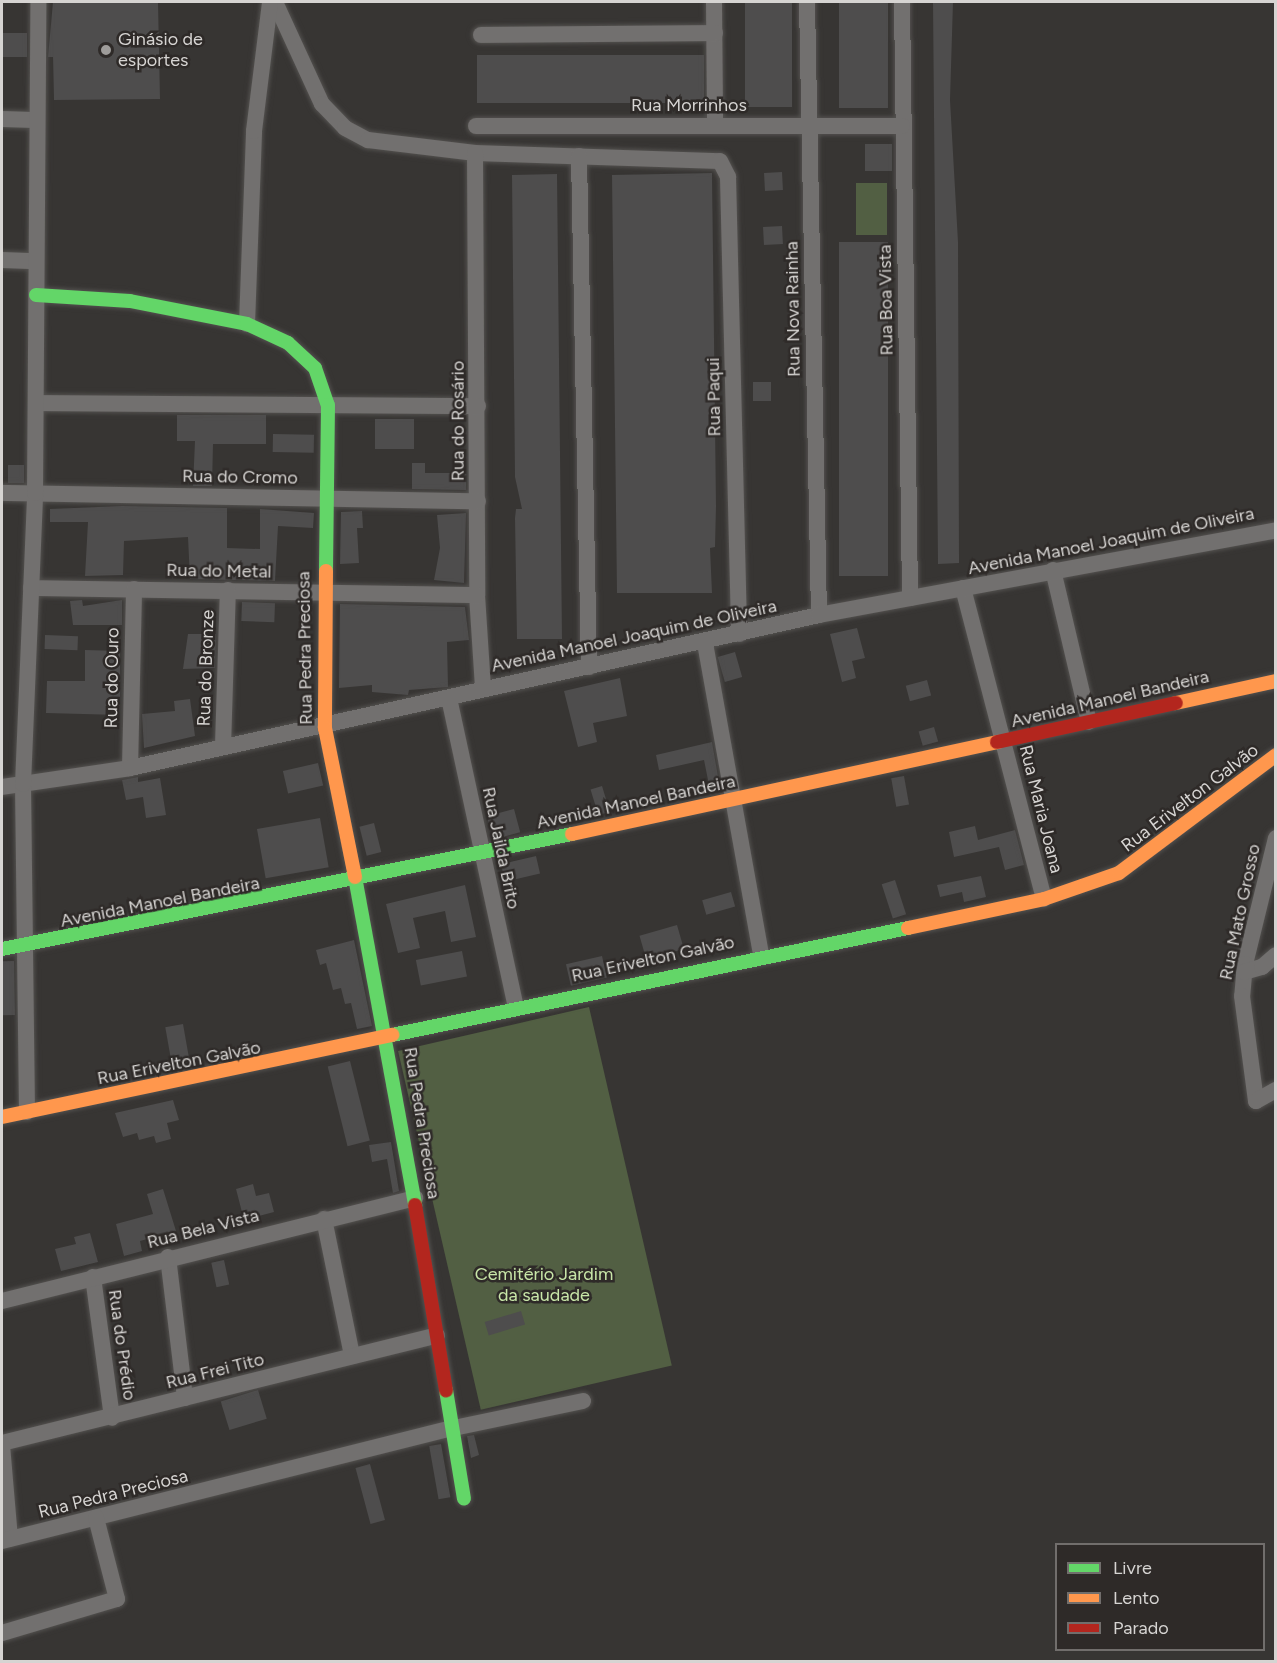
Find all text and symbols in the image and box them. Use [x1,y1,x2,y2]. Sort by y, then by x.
place label: Ginásio de esportes [118,29,203,72]
marker: Ginásio de esportes [99,43,113,57]
street label: Rua Morrinhos [631,94,747,116]
street label: Rua Nova Rainha [781,241,805,377]
street label: Rua Boa Vista [874,244,898,356]
street label: Rua Paqui [703,357,725,437]
street label: Rua do Rosário [447,361,469,481]
street label: Rua do Cromo [182,465,298,489]
street label: Avenida Manoel Joaquim de Oliveira [966,503,1256,579]
street label: Rua do Metal [166,559,272,583]
street label: Rua Pedra Preciosa [293,571,317,725]
street label: Avenida Manoel Joaquim de Oliveira [489,595,779,677]
street label: Rua do Bronze [193,609,219,727]
street label: Rua do Ouro [100,627,124,729]
street label: Avenida Manoel Bandeira [1009,666,1211,732]
street label: Rua Erivelton Galvão [1117,739,1263,857]
street label: Rua Maria Joana [1015,743,1067,875]
street label: Avenida Manoel Bandeira [535,770,737,834]
street label: Rua Jailda Brito [478,785,524,911]
street label: Rua Mato Grosso [1215,842,1265,982]
street label: Avenida Manoel Bandeira [59,872,261,932]
street label: Rua Erivelton Galvão [570,931,736,987]
street label: Rua Erivelton Galvão [95,1037,263,1089]
street label: Rua Pedra Preciosa [399,1046,445,1200]
street label: Rua Bela Vista [145,1205,261,1253]
park label: Cemitério Jardim da saudade [475,1264,613,1306]
street label: Rua do Prédio [104,1288,140,1402]
street label: Rua Frei Tito [164,1348,266,1394]
street label: Rua Pedra Preciosa [36,1465,190,1523]
legend [1055,1543,1265,1651]
text: Livre [1113,1557,1152,1579]
text: Lento [1113,1587,1159,1609]
text: Parado [1113,1617,1169,1639]

